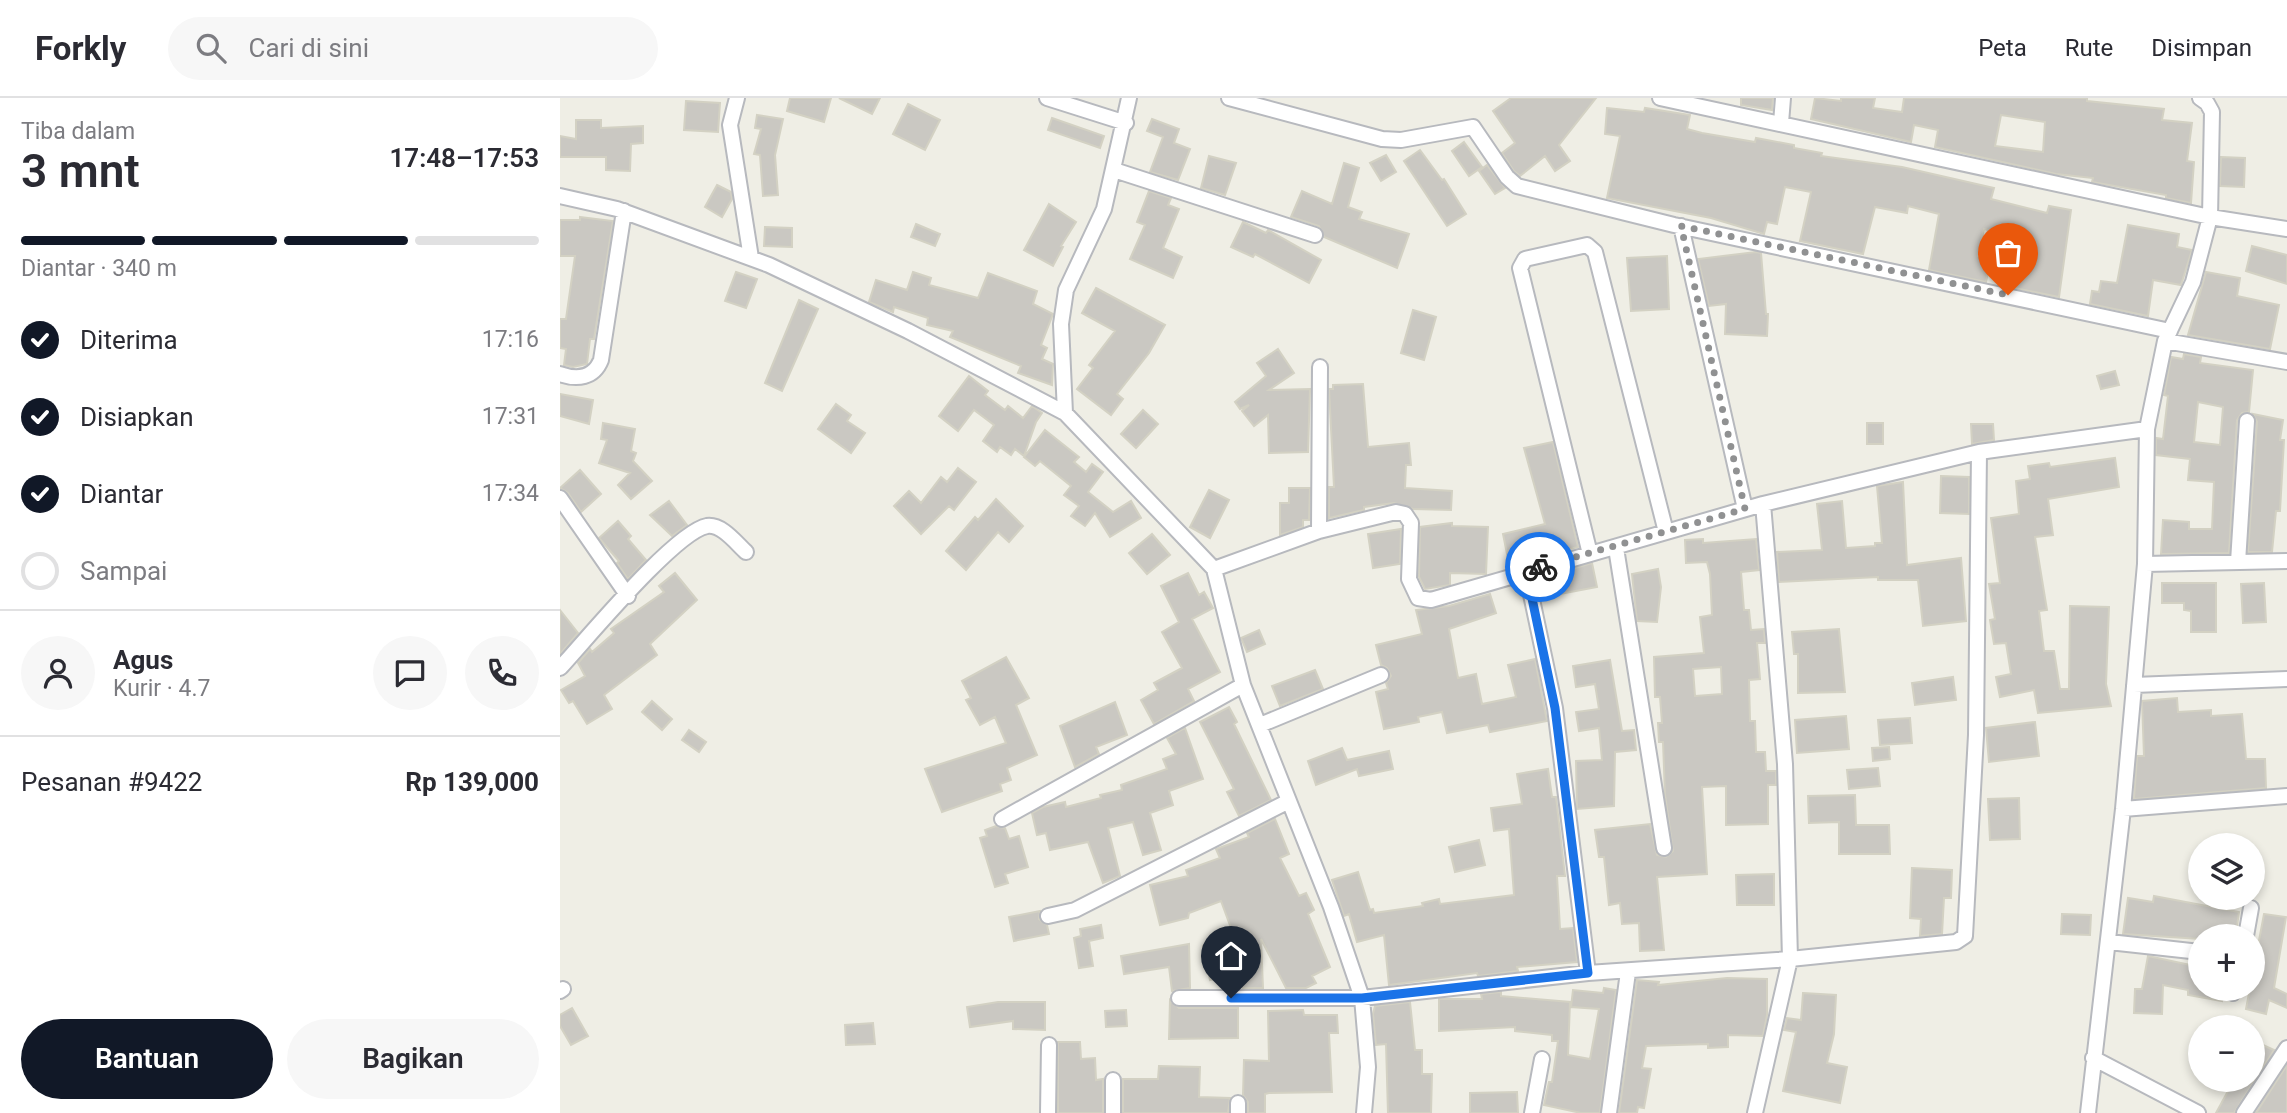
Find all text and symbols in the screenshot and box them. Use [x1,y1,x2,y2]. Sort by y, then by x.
search box [168,17,658,80]
text: Forkly [35,29,126,68]
icon: search [192,29,230,67]
text: Cari di sini [248,33,369,63]
text: Peta [1978,34,2027,62]
text: Rute [2065,34,2113,62]
text: Disimpan [2151,34,2252,62]
text: Tiba dalam [21,118,135,145]
text: 17:48–17:53 [389,143,539,173]
text: 3 mnt [21,144,140,198]
pin [1978,223,2038,295]
icon: bag [1989,234,2027,272]
text: Diantar · 340 m [21,255,177,282]
icon: check [21,321,59,359]
text: Diterima [80,325,178,355]
text: 17:16 [482,326,539,353]
icon: check [21,398,59,436]
text: Disiapkan [80,402,194,432]
text: 17:31 [482,403,539,430]
icon: check [21,475,59,513]
text: Diantar [80,479,163,509]
text: 17:34 [482,480,539,507]
courier [1505,532,1575,602]
icon: bike [1521,548,1559,586]
text: Sampai [80,556,167,586]
button: person [21,636,95,710]
button: chat [373,636,447,710]
button: phone [465,636,539,710]
text: Agus [113,645,173,675]
text: Kurir · 4.7 [113,675,210,702]
text: Pesanan #9422 [21,767,202,797]
text: Rp 139,000 [405,767,539,797]
map controls [2188,833,2265,1092]
button: layers [2188,833,2265,910]
button: + [2188,924,2265,1001]
pin [1201,926,1261,998]
icon: home [1212,937,1250,975]
button: − [2188,1015,2265,1092]
button: Bantuan [21,1019,273,1099]
button: Bagikan [287,1019,539,1099]

